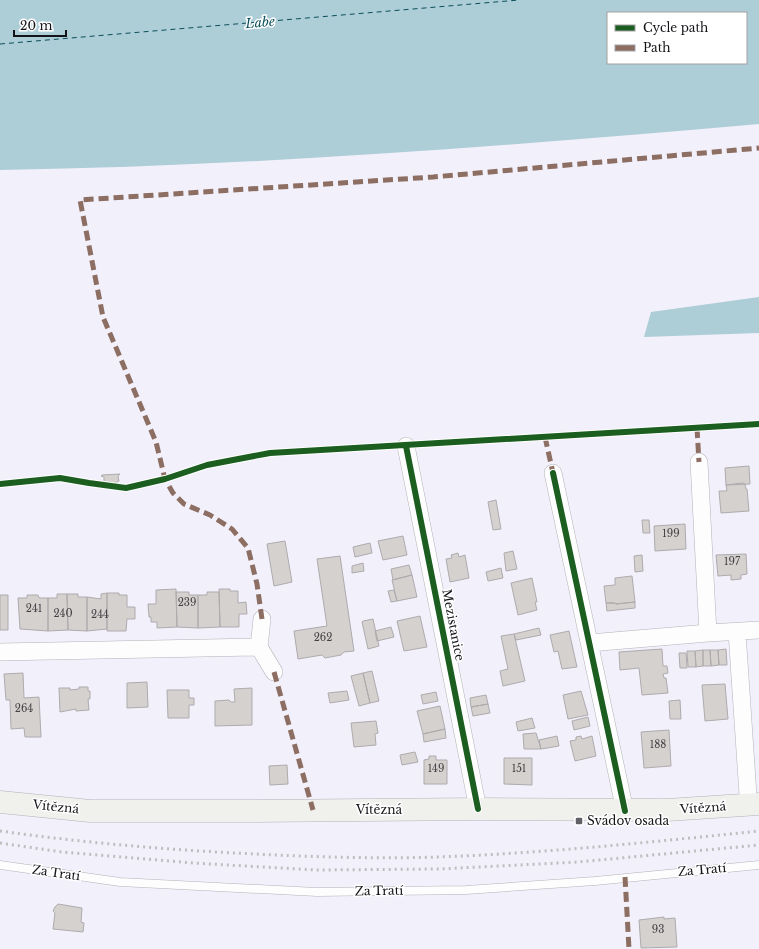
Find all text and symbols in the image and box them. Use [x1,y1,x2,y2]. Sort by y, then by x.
scale bar [14,12,66,38]
legend [607,12,747,64]
water label: Labe [244,13,276,32]
text: 20 m [20,18,52,33]
text: Cycle path [643,20,708,35]
text: Path [643,40,671,55]
house number: 199 [662,527,680,540]
house number: 197 [724,555,741,568]
street label: Mezistanice [439,588,468,662]
house number: 239 [178,596,196,609]
house number: 241 [26,602,42,615]
house number: 240 [53,607,73,620]
house number: 244 [91,608,109,621]
house number: 262 [314,631,332,644]
house number: 264 [15,702,33,715]
house number: 188 [650,738,666,751]
house number: 149 [428,762,444,775]
house number: 151 [512,762,526,775]
street label: Vítězná [31,797,80,816]
street label: Vítězná [678,798,727,817]
street label: Vítězná [355,802,402,817]
place label: Svádov osada [587,813,670,828]
marker: Svádov osada [574,816,584,826]
street label: Za Tratí [677,860,728,879]
street label: Za Tratí [31,862,82,883]
street label: Za Tratí [355,883,404,898]
house number: 93 [652,923,664,936]

